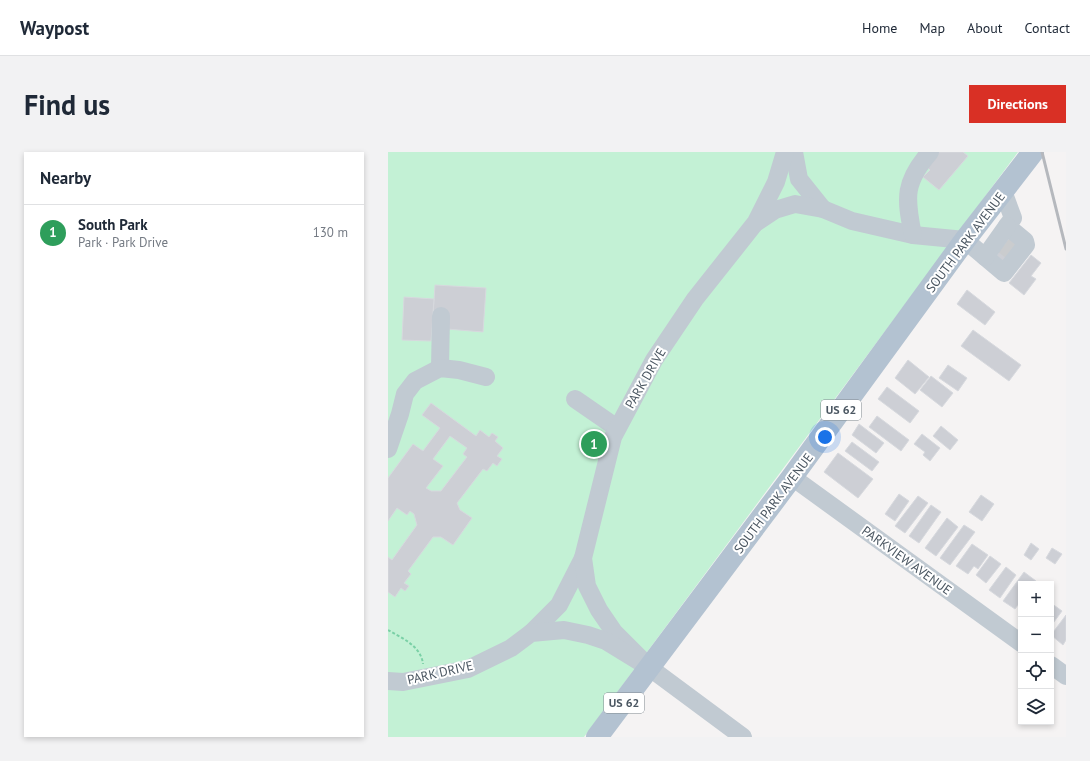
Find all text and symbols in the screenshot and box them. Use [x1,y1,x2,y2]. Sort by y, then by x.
text: Waypost [20,16,89,40]
text: Home [862,19,897,37]
text: Map [919,19,945,37]
text: About [967,19,1003,37]
text: Contact [1025,19,1070,37]
button: Directions [969,85,1066,123]
text: Find us [24,86,110,123]
text: Nearby [40,167,91,189]
street label: SOUTH PARK AVENUE [922,189,1009,296]
text: South Park [78,215,148,234]
text: 1 [49,224,57,241]
text: 130 m [313,224,348,241]
text: Park · Park Drive [78,234,168,251]
street label: PARK DRIVE [621,345,670,412]
road number: US 62 [821,400,861,420]
your location [815,427,835,447]
pin: 1 [581,429,607,459]
street label: SOUTH PARK AVENUE [730,450,817,557]
street label: PARKVIEW AVENUE [858,522,955,599]
map controls [1018,581,1054,725]
button: + [1018,581,1054,617]
button: − [1018,617,1054,653]
button: locate [1018,653,1054,689]
street label: PARK DRIVE [405,657,475,688]
button: layers [1018,689,1054,725]
road number: US 62 [604,693,644,713]

